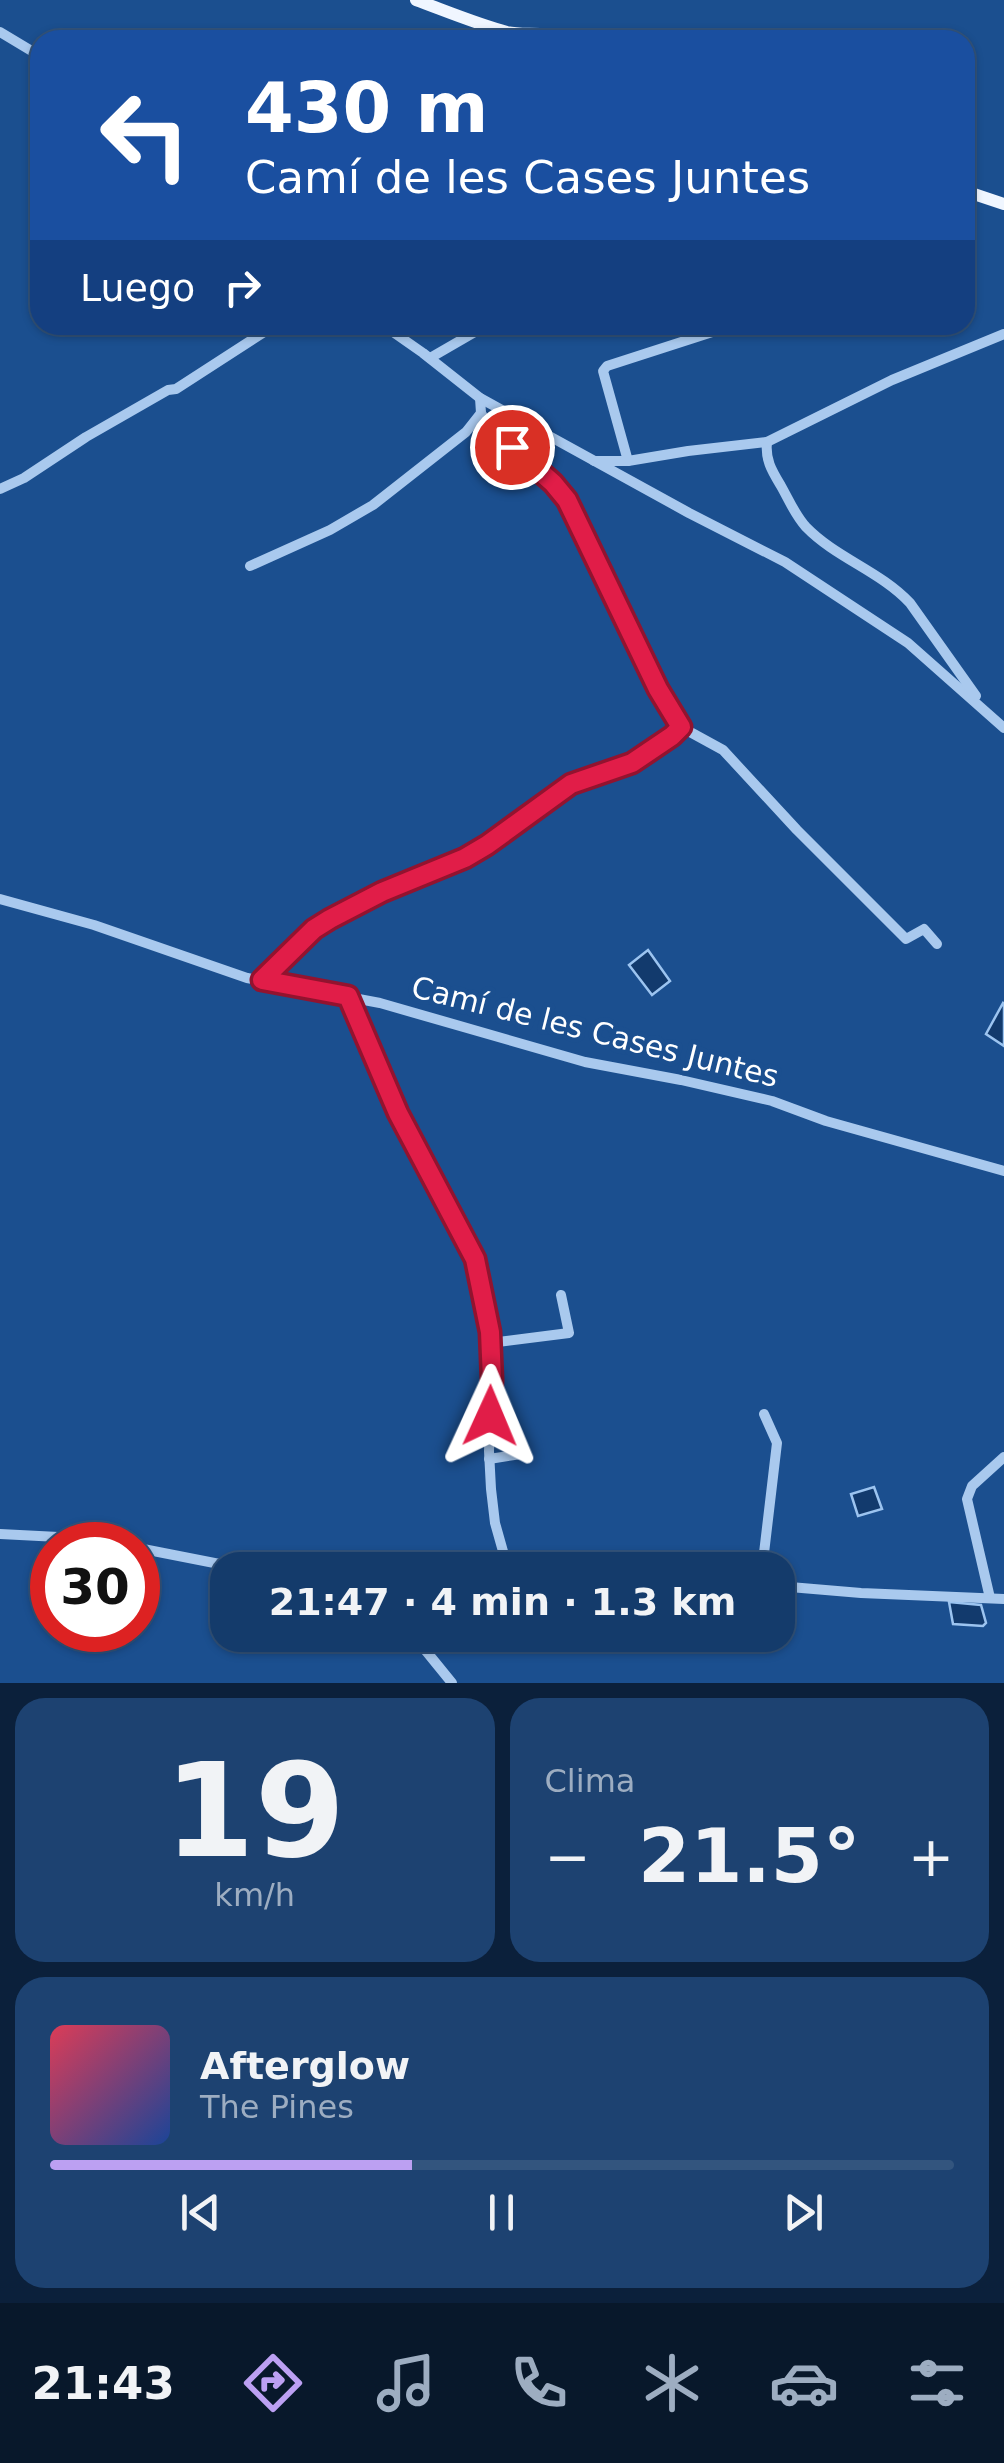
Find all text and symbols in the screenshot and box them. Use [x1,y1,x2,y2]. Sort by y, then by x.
text: 430 m [245,67,488,149]
icon: left [80,70,210,200]
text: Camí de les Cases Juntes [245,151,810,204]
icon: right [215,260,270,315]
text: Luego [80,266,195,310]
pin [470,405,555,490]
icon: arrive [485,420,540,475]
street label: Camí de les Cases Juntes [408,969,782,1094]
position arrow [438,1364,542,1468]
speed limit sign: 30 [30,1522,160,1652]
text: 21:47 · 4 min · 1.3 km [269,1580,736,1624]
text: 19 [164,1735,345,1887]
text: Clima [545,1762,635,1800]
text: 21.5° [638,1812,861,1900]
text: − [545,1825,591,1889]
text: + [908,1825,954,1889]
text: km/h [214,1876,295,1914]
text: Afterglow [200,2044,410,2088]
text: The Pines [200,2088,354,2126]
icon: previous [173,2185,228,2240]
icon: pause [474,2185,529,2240]
icon: next [776,2185,831,2240]
icon: directions [238,2348,308,2418]
icon: music [371,2348,441,2418]
icon: phone [504,2348,574,2418]
icon: climate [637,2348,707,2418]
icon: car [769,2348,839,2418]
icon: filters [902,2348,972,2418]
text: 21:43 [31,2357,175,2410]

